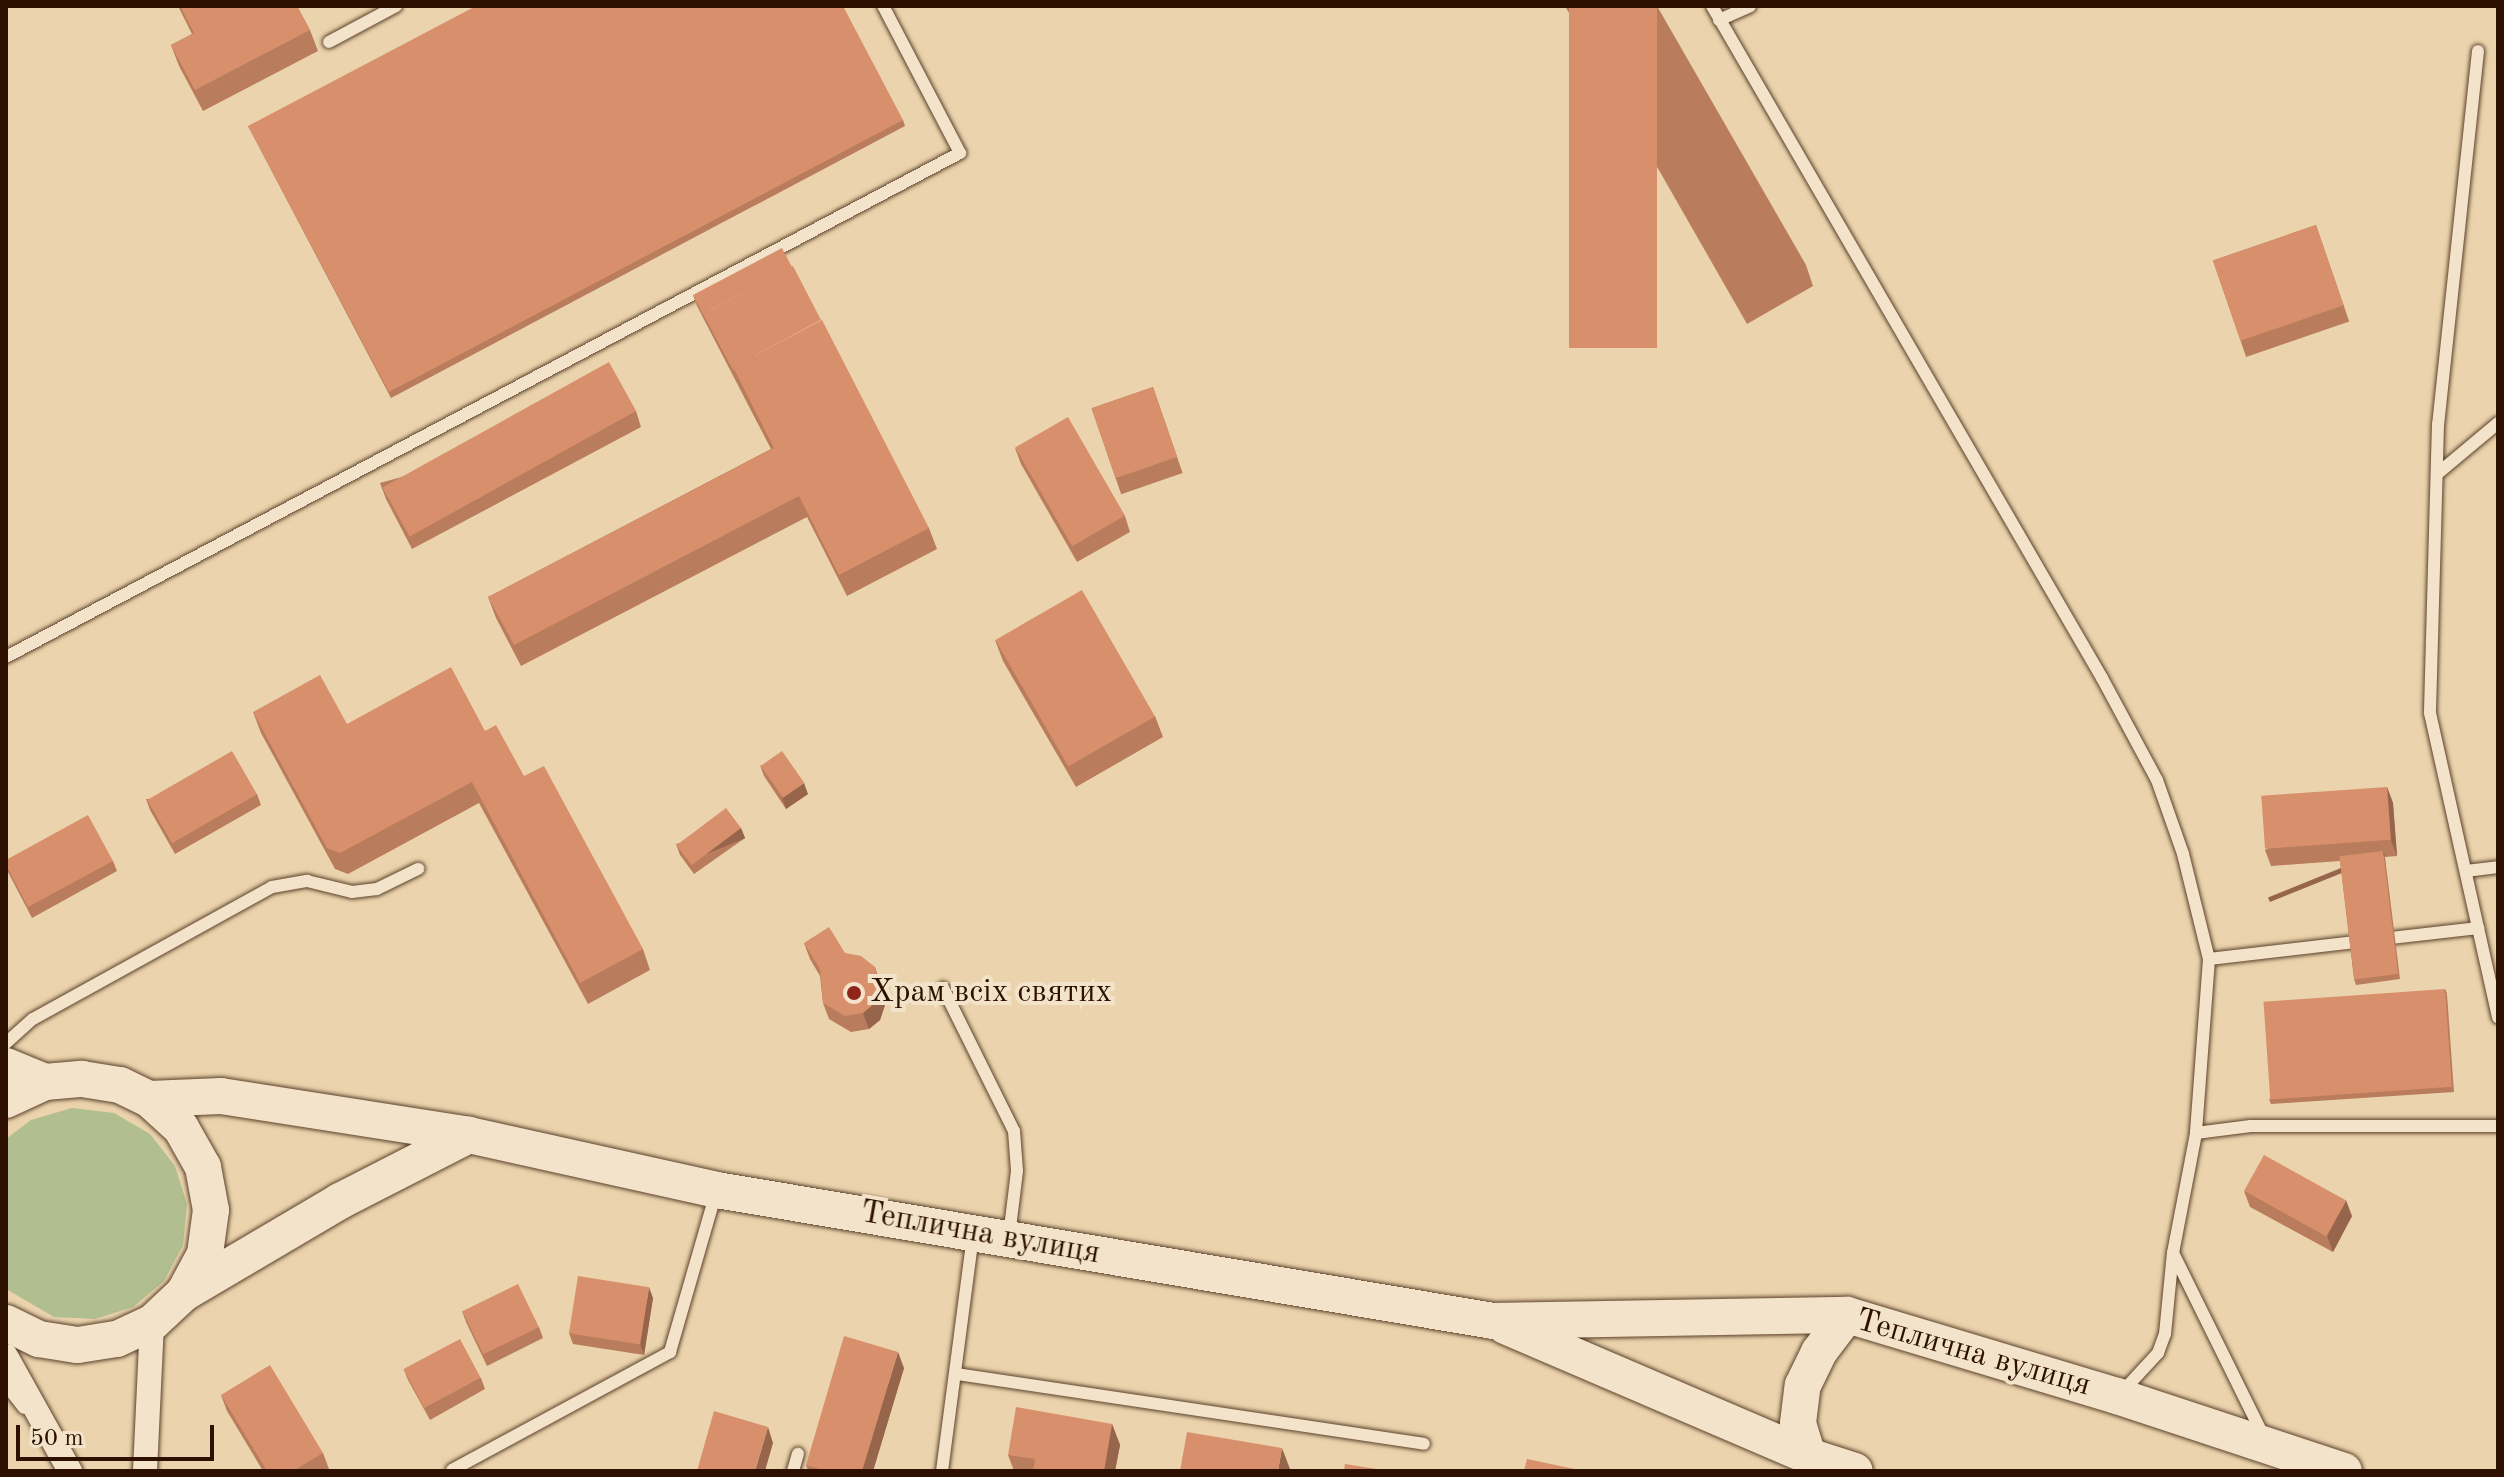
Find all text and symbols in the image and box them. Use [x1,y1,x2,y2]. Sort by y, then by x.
place label: Храм всіх святих [870,974,1112,1012]
marker: Храм всіх святих [845,984,863,1002]
street label: Теплична вулиця [857,1194,1103,1274]
street label: Теплична вулиця [1851,1302,2095,1406]
scale bar [20,1409,218,1459]
text: 50 m [30,1427,84,1451]

